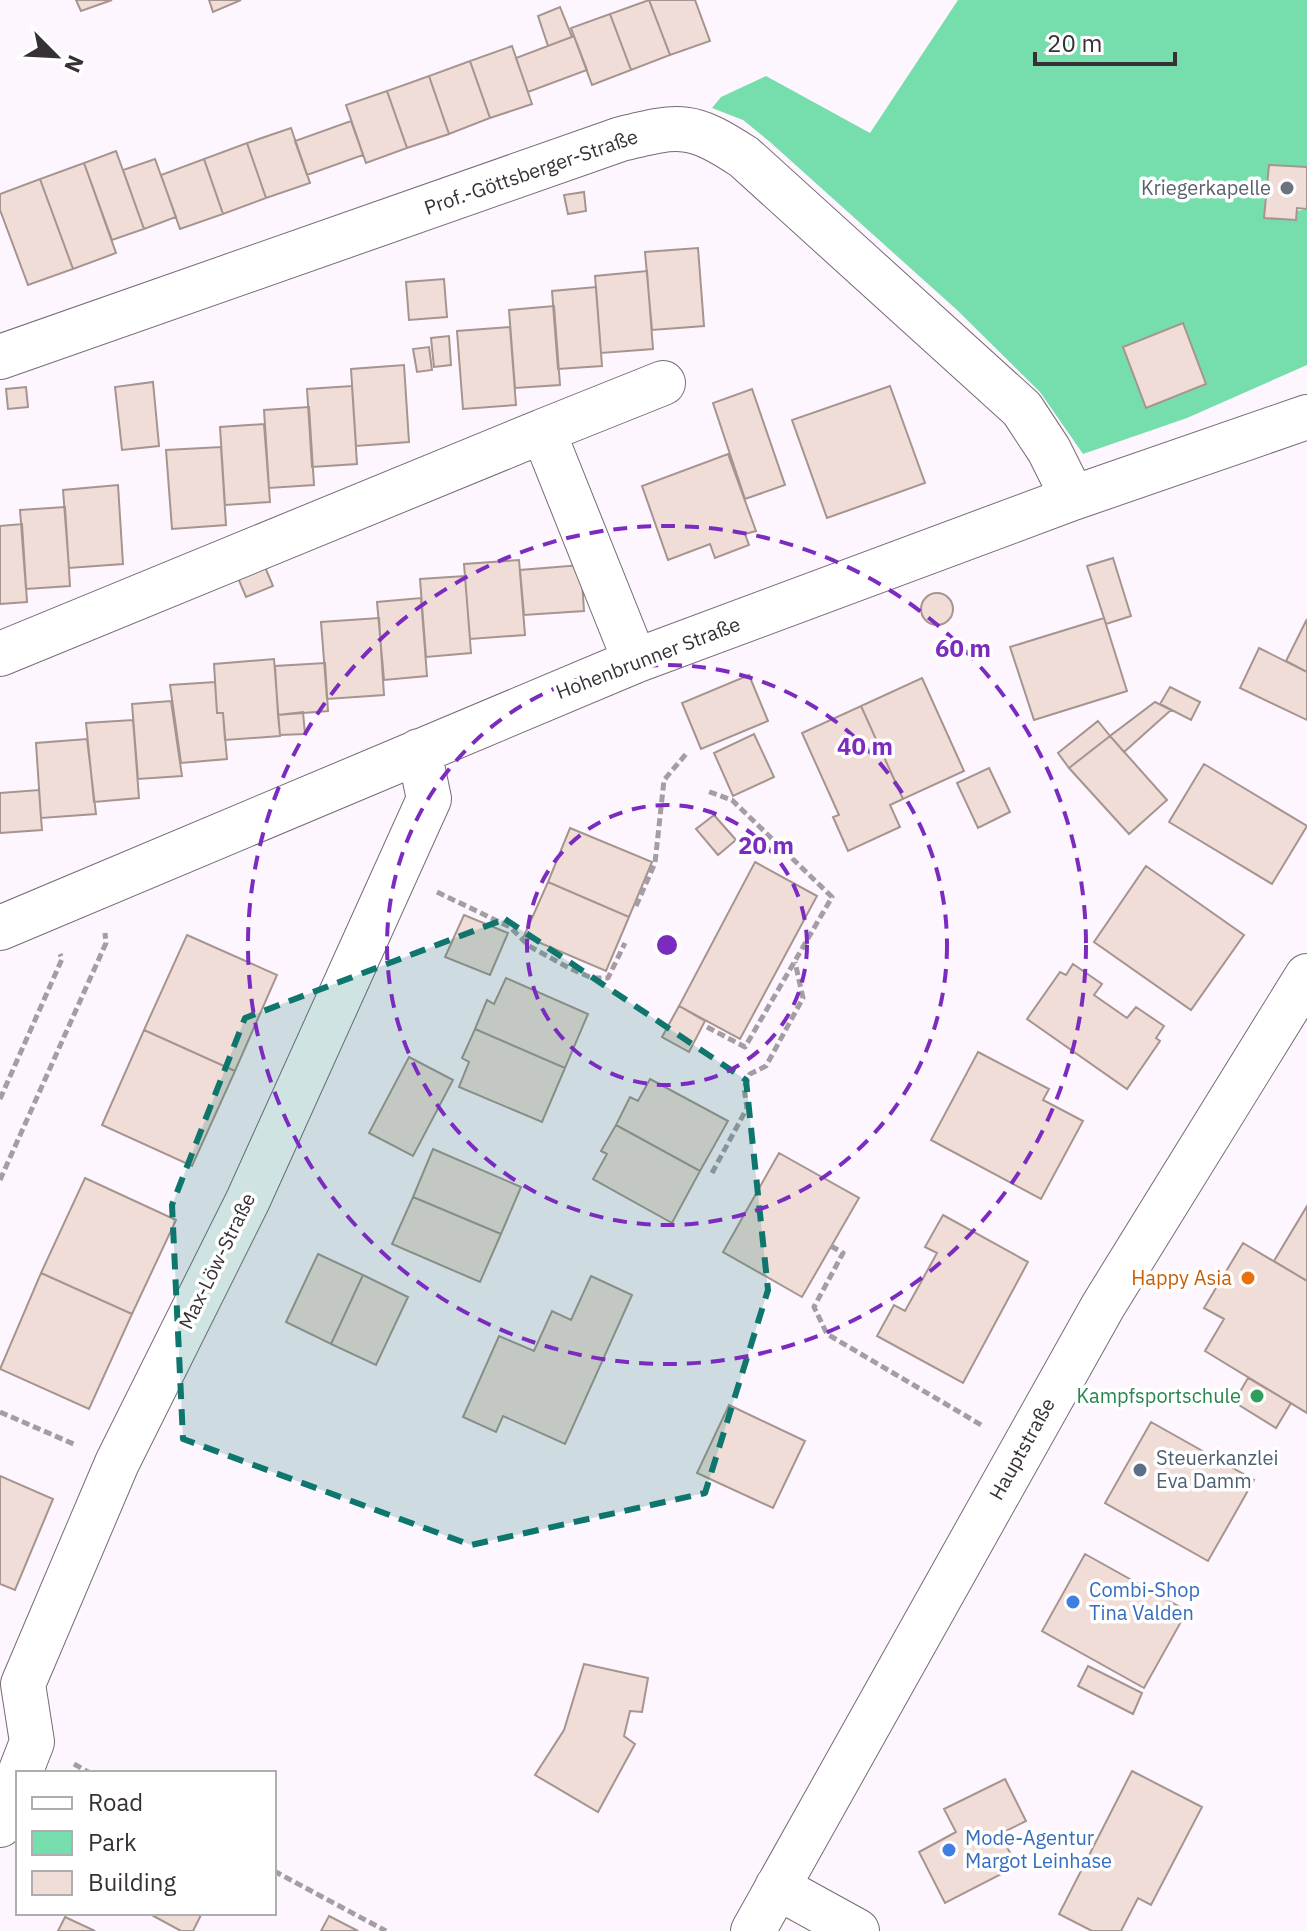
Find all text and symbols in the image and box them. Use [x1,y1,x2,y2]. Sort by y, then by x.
north arrow [16,16,96,96]
scale bar [1035,16,1175,66]
text: 20 m [1047,27,1102,59]
text: N [58,51,91,78]
street label: Prof.-Göttsberger-Straße [420,122,641,221]
place label: Kriegerkapelle [1141,174,1271,201]
marker: Kriegerkapelle [1278,179,1296,197]
street label: Hohenbrunner Straße [552,610,744,705]
text: 60 m [935,632,991,664]
text: 40 m [837,730,893,762]
text: 20 m [738,829,794,861]
centre of rings [653,931,681,959]
street label: Max-Löw-Straße [172,1188,261,1333]
place label: Happy Asia [1131,1264,1232,1291]
marker: Happy Asia [1239,1269,1257,1287]
place label: Kampfsportschule [1077,1382,1241,1409]
marker: Kampfsportschule [1248,1387,1266,1405]
street label: Hauptstraße [982,1393,1061,1505]
place label: Steuerkanzlei Eva Damm [1156,1444,1278,1494]
marker: Steuerkanzlei Eva Damm [1131,1461,1149,1479]
place label: Combi-Shop Tina Valden [1089,1576,1200,1626]
marker: Combi-Shop Tina Valden [1064,1593,1082,1611]
legend [16,1771,276,1915]
text: Road [88,1786,143,1818]
place label: Mode-Agentur Margot Leinhase [965,1824,1112,1874]
text: Park [88,1826,137,1858]
marker: Mode-Agentur Margot Leinhase [940,1841,958,1859]
text: Building [88,1866,176,1898]

